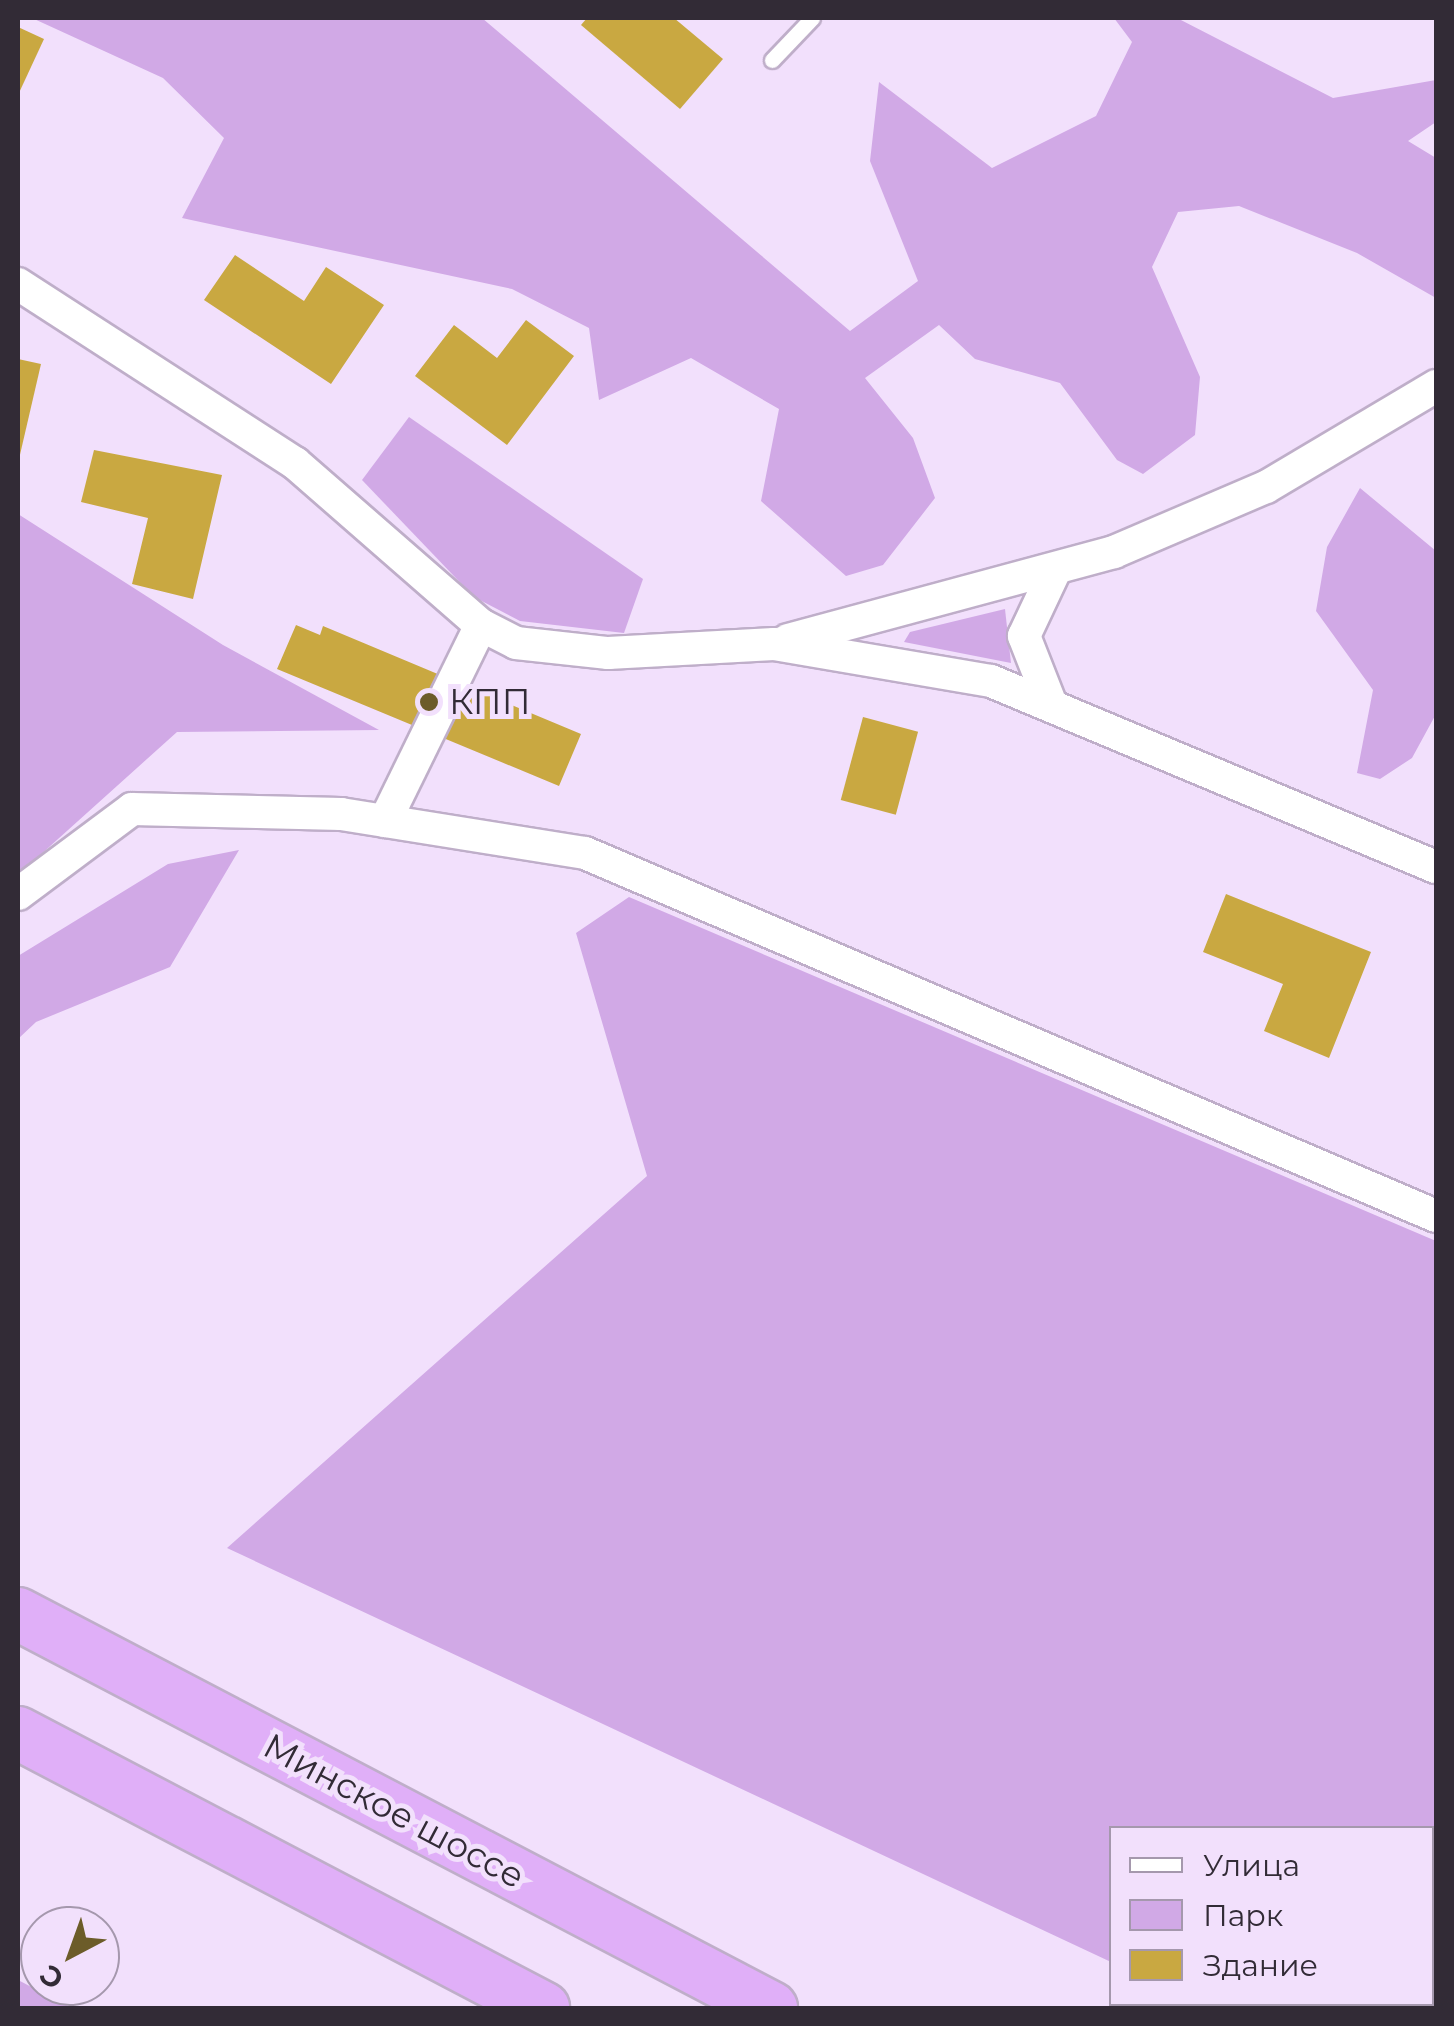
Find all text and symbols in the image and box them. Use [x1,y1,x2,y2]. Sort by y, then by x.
place label: КПП [449,681,531,723]
marker: КПП [418,691,440,713]
street label: Минское шоссе [257,1725,531,1897]
legend [1109,1826,1434,2006]
text: Улица [1203,1847,1300,1884]
text: Парк [1203,1897,1283,1934]
north arrow [20,1906,120,2006]
text: Здание [1203,1947,1318,1984]
text: С [33,1958,70,1997]

